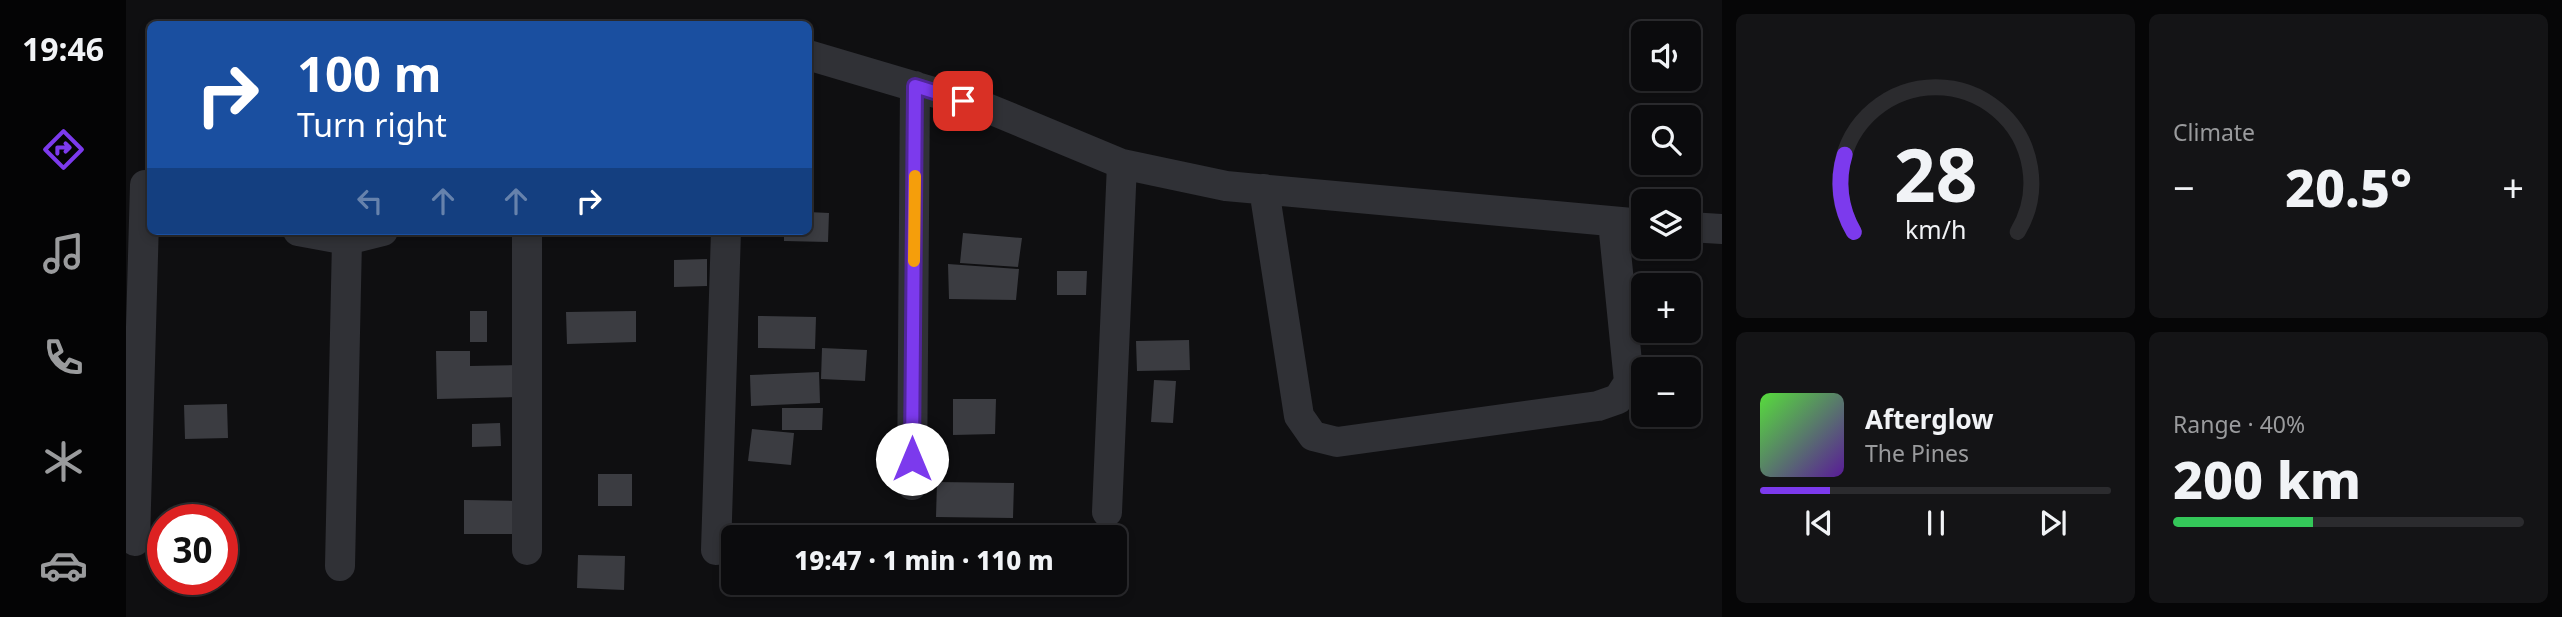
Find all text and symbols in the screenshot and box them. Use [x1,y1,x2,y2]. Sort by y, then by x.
map controls [1631,21,1701,427]
button: sound [1631,21,1701,91]
text: 19:46 [22,27,104,70]
text: 100 m [297,40,442,106]
icon: right [182,49,273,140]
pin [933,71,993,131]
icon: arrive [944,82,982,120]
text: Turn right [297,103,447,146]
button: search [1631,105,1701,175]
text: Climate [2173,116,2255,148]
text: 28 [1894,124,1977,223]
icon: directions [39,125,88,174]
text: 20.5° [2285,151,2412,222]
text: − [2173,161,2195,213]
text: + [2502,161,2524,213]
icon: left [351,182,389,220]
icon: ahead [424,182,462,220]
icon: ahead [497,182,535,220]
icon: right [570,182,608,220]
button: layers [1631,189,1701,259]
text: km/h [1905,212,1966,246]
icon: music [39,229,88,278]
button: + [1631,273,1701,343]
icon: phone [39,333,88,382]
button: − [1631,357,1701,427]
text: Afterglow [1865,401,1993,437]
text: Range · 40% [2173,408,2305,440]
position arrow [875,422,949,496]
icon: climate [39,437,88,486]
text: The Pines [1865,437,1969,469]
text: 200 km [2173,443,2361,514]
speed limit sign: 30 [147,504,238,595]
icon: previous [1800,504,1838,542]
icon: pause [1917,504,1955,542]
icon: next [2034,504,2072,542]
icon: car [39,541,88,590]
text: 19:47 · 1 min · 110 m [794,542,1054,578]

